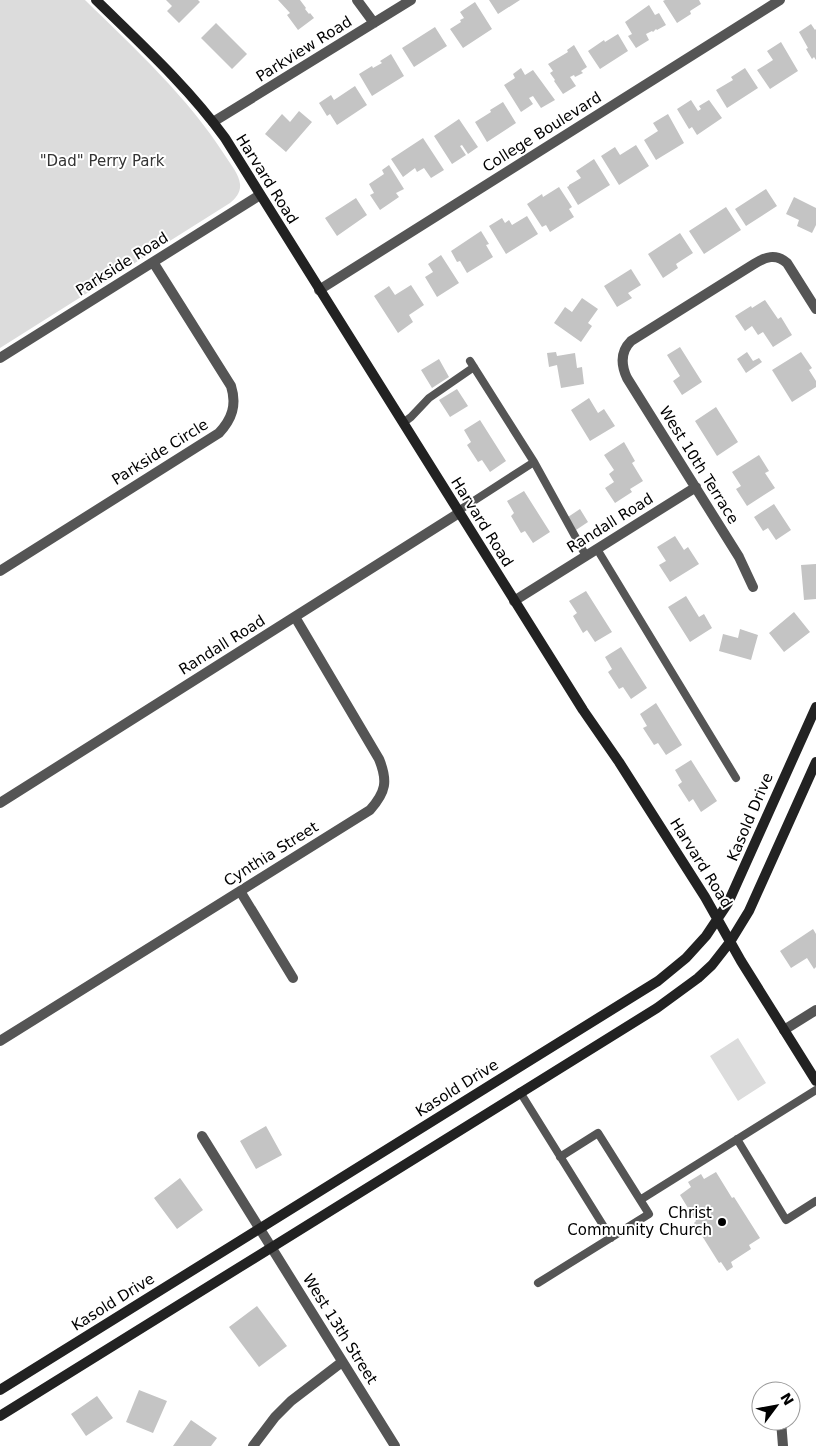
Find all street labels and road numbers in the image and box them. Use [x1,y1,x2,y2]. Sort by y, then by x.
street label: Parkview Road [253,12,355,86]
street label: College Boulevard [479,88,605,176]
street label: Harvard Road [232,131,302,227]
street label: Parkside Road [72,228,172,300]
street label: West 10th Terrace [655,403,743,527]
street label: Parkside Circle [109,415,211,489]
street label: Harvard Road [447,474,517,570]
street label: Randall Road [564,489,656,557]
street label: Randall Road [176,611,268,679]
street label: Kasold Drive [723,770,777,864]
street label: Harvard Road [666,815,736,911]
street label: Cynthia Street [220,818,322,890]
street label: Kasold Drive [412,1055,502,1121]
street label: Kasold Drive [68,1269,158,1335]
street label: West 13th Street [299,1271,381,1387]

